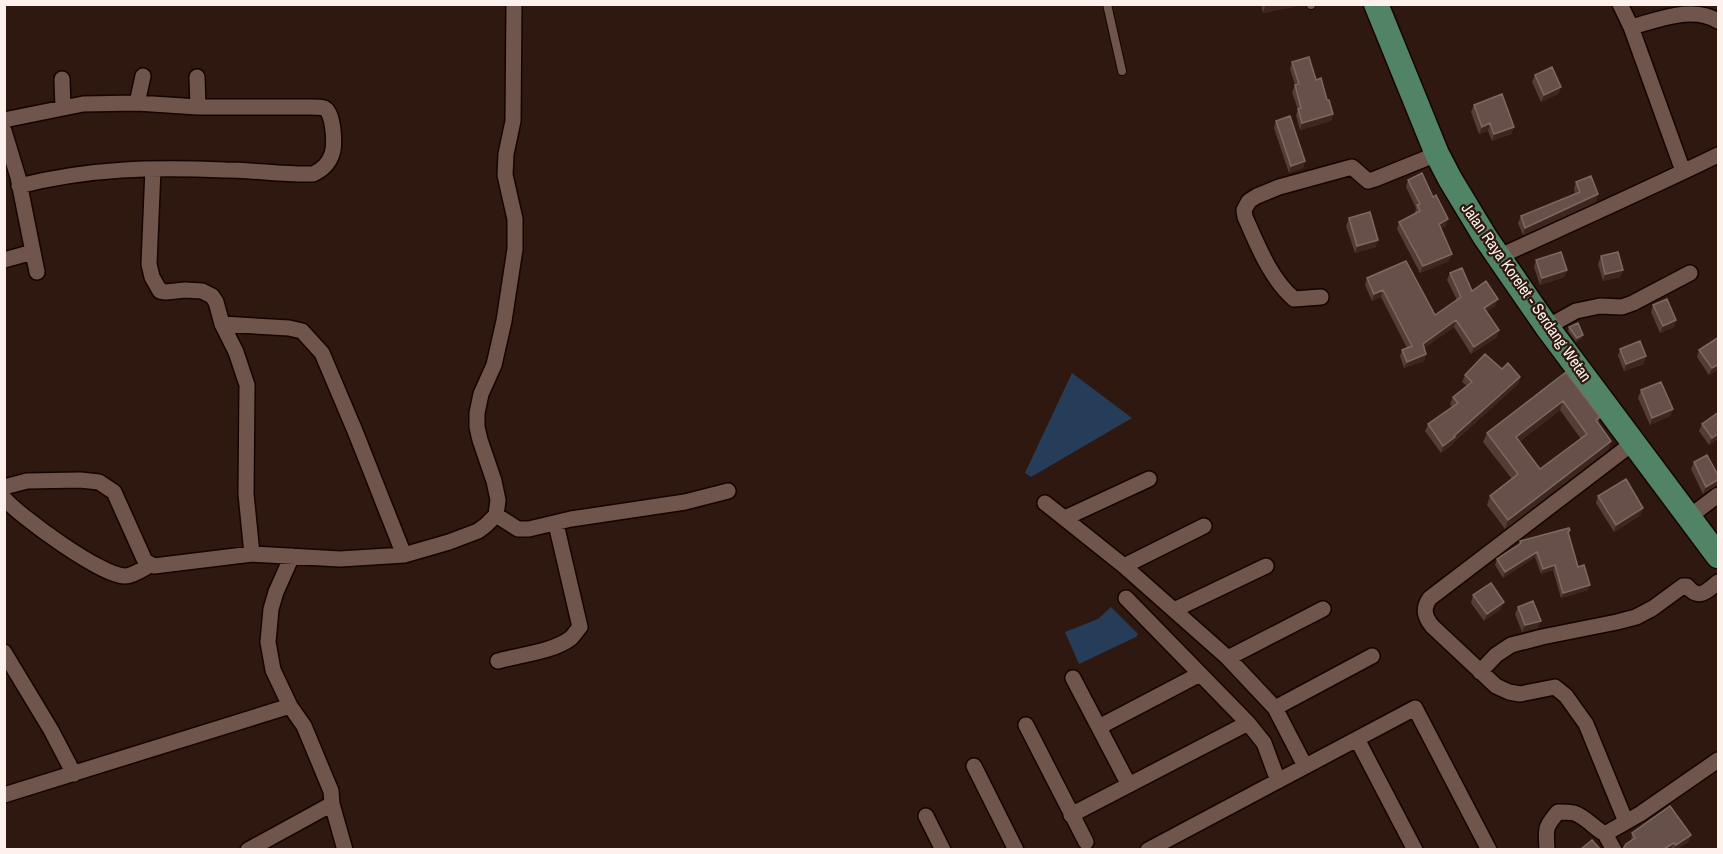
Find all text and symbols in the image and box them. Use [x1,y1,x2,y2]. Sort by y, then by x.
street label: Jalan Raya Korelet - Serdang Wetan [1457,198,1597,386]

